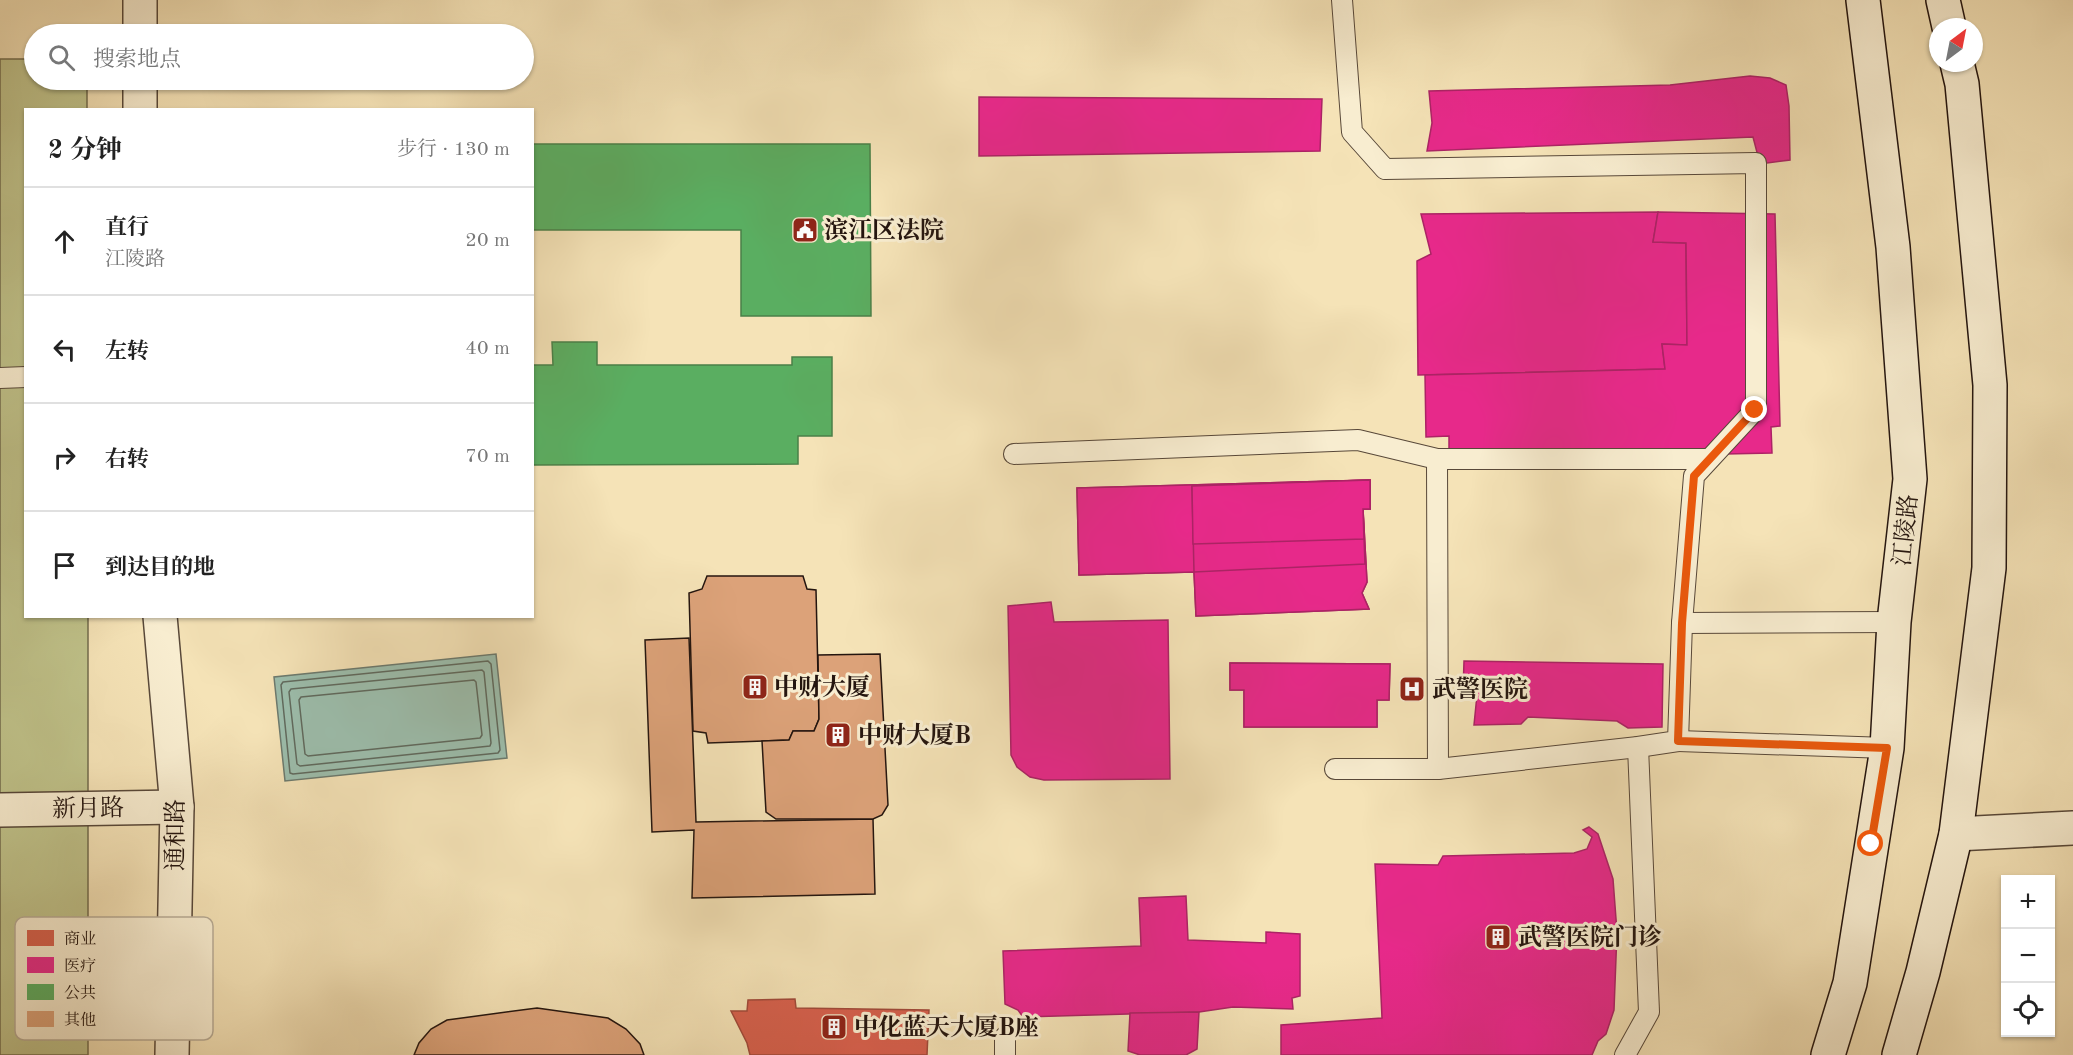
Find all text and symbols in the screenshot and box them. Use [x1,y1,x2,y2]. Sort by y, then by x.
north arrow [1929,18,1983,72]
search box [24,24,534,90]
icon: search [45,41,78,74]
text: 搜索地点 [93,49,181,71]
text: 2 分钟 [48,138,122,164]
text: 步行 · 130 m [397,140,510,160]
public building icon: 滨江区法院 [790,215,820,245]
text: 直行 [105,217,149,239]
place label: 滨江区法院 [824,217,944,244]
icon: ahead [48,225,81,258]
text: 20 m [465,231,510,251]
text: 江陵路 [105,250,165,270]
icon: left [48,333,81,366]
text: 40 m [465,339,510,359]
text: 左转 [105,341,149,363]
route end [1741,396,1767,422]
icon: right [48,441,81,474]
text: 70 m [465,447,510,467]
text: 右转 [105,449,149,471]
street label: 江陵路 [1888,493,1923,567]
icon: arrive [48,549,81,582]
text: 到达目的地 [105,557,215,579]
building icon: 中财大厦 [740,672,770,702]
place label: 中财大厦 [774,674,870,701]
hospital icon: 武警医院 [1397,674,1427,704]
place label: 武警医院 [1432,676,1528,703]
building icon: 中财大厦B [823,720,853,750]
place label: 中财大厦B [858,722,971,749]
street label: 新月路 [52,794,124,823]
street label: 通和路 [162,799,189,871]
route start [1857,830,1883,856]
map controls [2001,875,2055,1037]
button: + [2001,875,2055,929]
legend [15,917,213,1040]
building icon: 武警医院门诊 [1483,922,1513,952]
place label: 武警医院门诊 [1518,924,1662,951]
button: − [2001,929,2055,983]
text: 商业 [64,930,96,948]
text: 医疗 [64,957,96,975]
button: locate [2001,983,2055,1037]
text: 公共 [64,984,96,1002]
text: 其他 [64,1011,96,1029]
building icon: 中化蓝天大厦B座 [819,1012,849,1042]
place label: 中化蓝天大厦B座 [854,1014,1039,1041]

